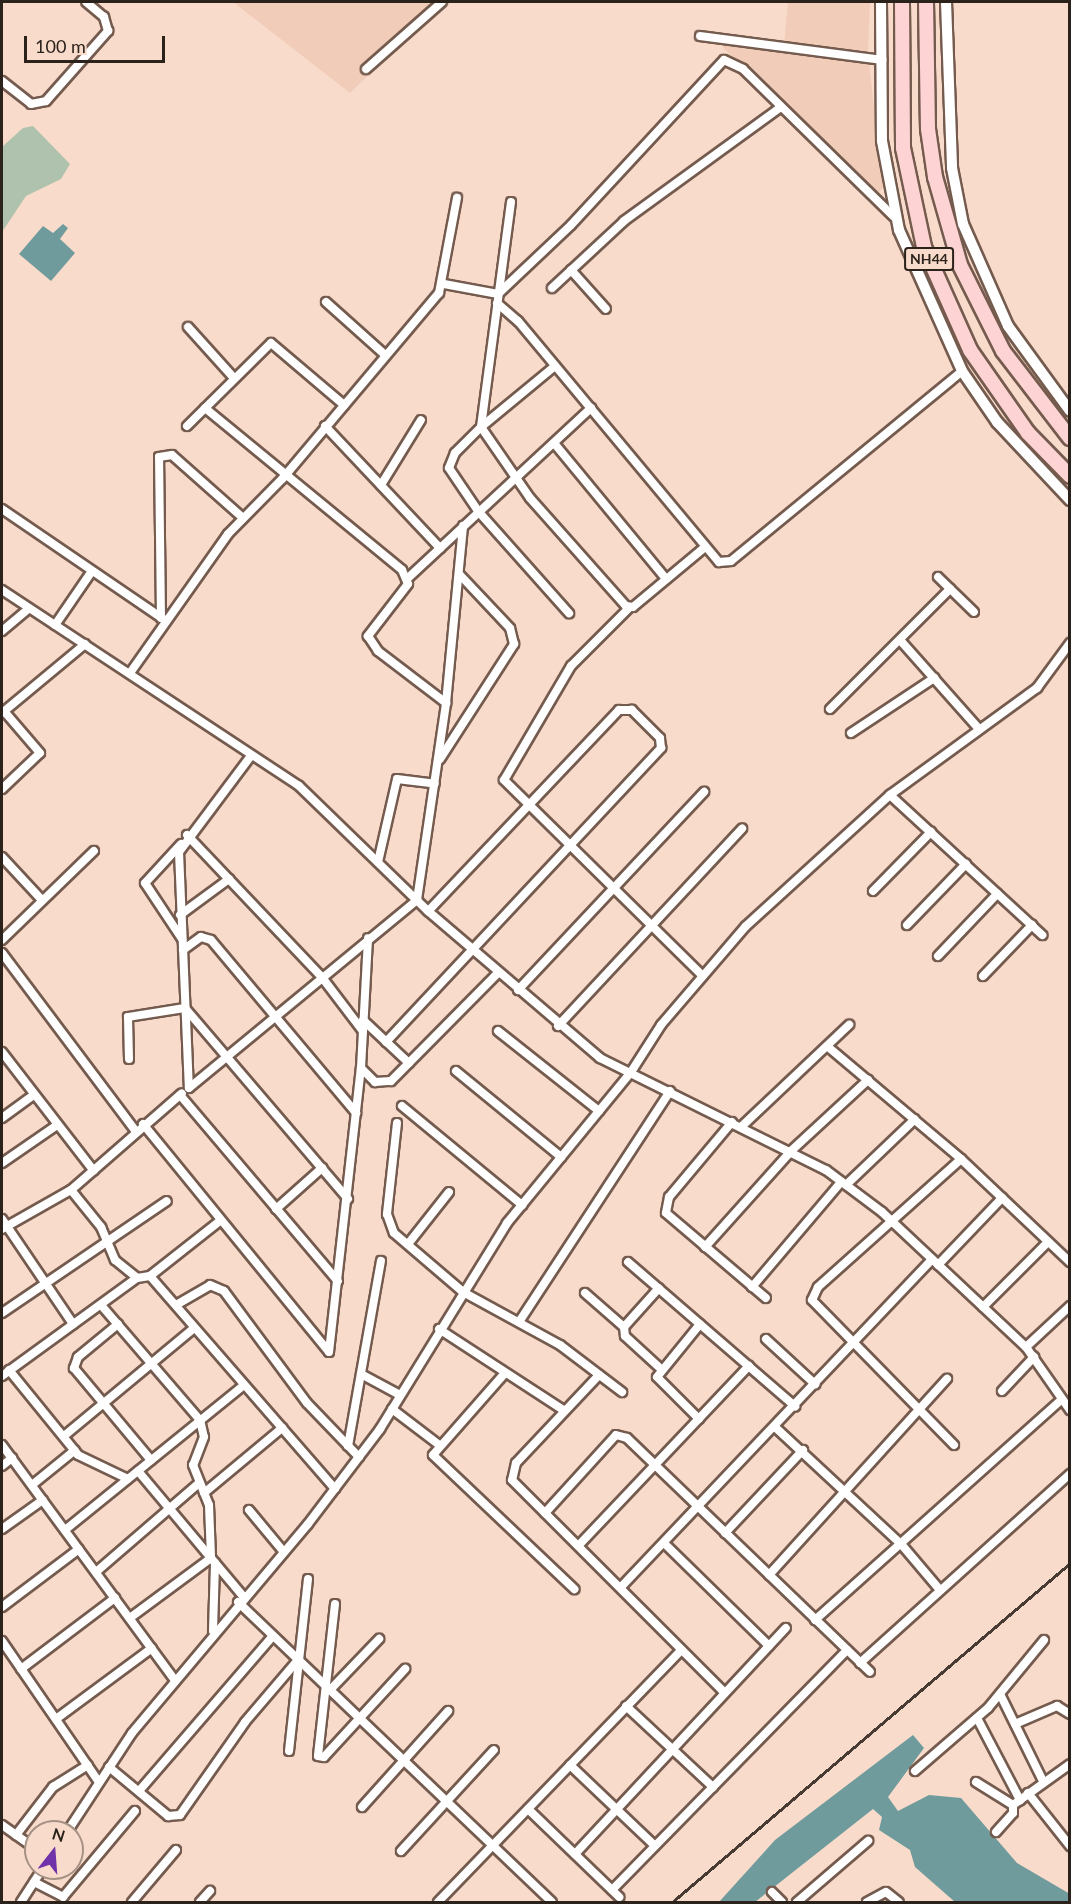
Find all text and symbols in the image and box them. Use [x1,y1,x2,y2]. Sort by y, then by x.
scale bar [27,24,168,62]
text: 100 m [35,35,86,57]
road number: NH44 [904,248,954,270]
north arrow [24,1820,84,1880]
text: N [50,1823,67,1845]

